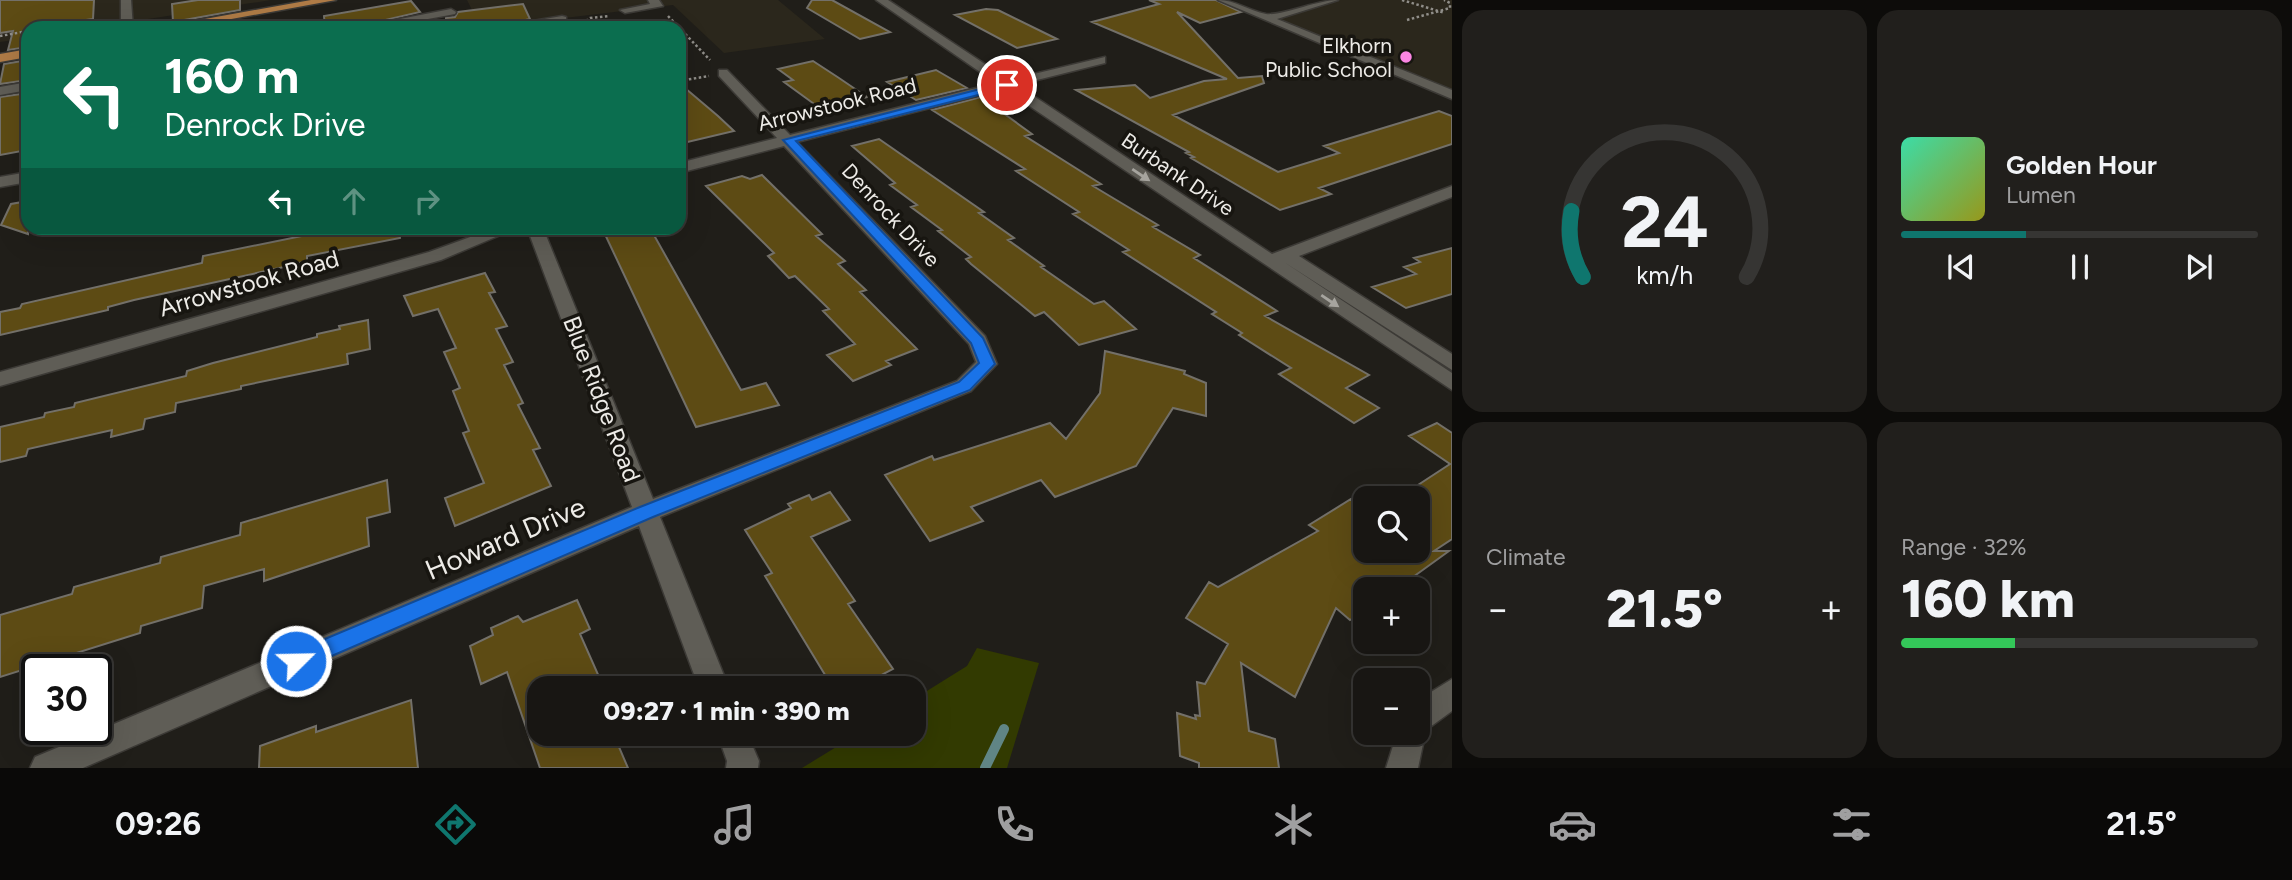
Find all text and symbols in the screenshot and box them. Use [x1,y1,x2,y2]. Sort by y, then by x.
place label: Elkhorn Public School [1265,33,1392,82]
text: 160 m [164,46,299,105]
icon: left [49,49,140,140]
marker: Elkhorn Public School [1398,49,1414,65]
pin [977,55,1037,115]
icon: arrive [988,66,1026,104]
street label: Arrowstook Road [755,72,919,136]
text: Denrock Drive [164,106,365,144]
street label: Burbank Drive [1117,127,1239,221]
text: Golden Hour [2006,149,2157,181]
street label: Denrock Drive [837,158,945,272]
one-way arrow [1132,168,1151,181]
text: 24 [1620,179,1709,266]
text: Lumen [2006,181,2076,209]
icon: left [262,182,300,220]
icon: ahead [335,182,373,220]
icon: right [408,182,446,220]
street label: Arrowstook Road [156,243,342,323]
icon: previous [1942,248,1980,286]
icon: pause [2061,248,2099,286]
icon: next [2180,248,2218,286]
text: km/h [1636,260,1693,290]
one-way arrow [1320,295,1340,308]
street label: Blue Ridge Road [557,312,647,486]
map controls [1353,486,1430,745]
button: search [1353,486,1430,563]
street label: Howard Drive [420,489,590,587]
text: Range · 32% [1901,533,2027,561]
text: Climate [1486,543,1565,571]
text: 160 km [1901,568,2075,630]
button: + [1353,577,1430,654]
text: 21.5° [1606,578,1723,640]
text: − [1486,586,1510,632]
text: + [1819,586,1843,632]
position arrow [259,624,333,698]
speed limit sign: 30 [21,654,112,745]
button: − [1353,668,1430,745]
text: 09:27 · 1 min · 390 m [603,695,850,727]
icon: directions [431,800,480,849]
icon: music [710,800,759,849]
icon: phone [990,800,1039,849]
icon: climate [1269,800,1318,849]
icon: car [1548,800,1597,849]
icon: filters [1827,800,1876,849]
text: 09:26 [115,805,201,843]
text: 21.5° [2106,805,2177,843]

